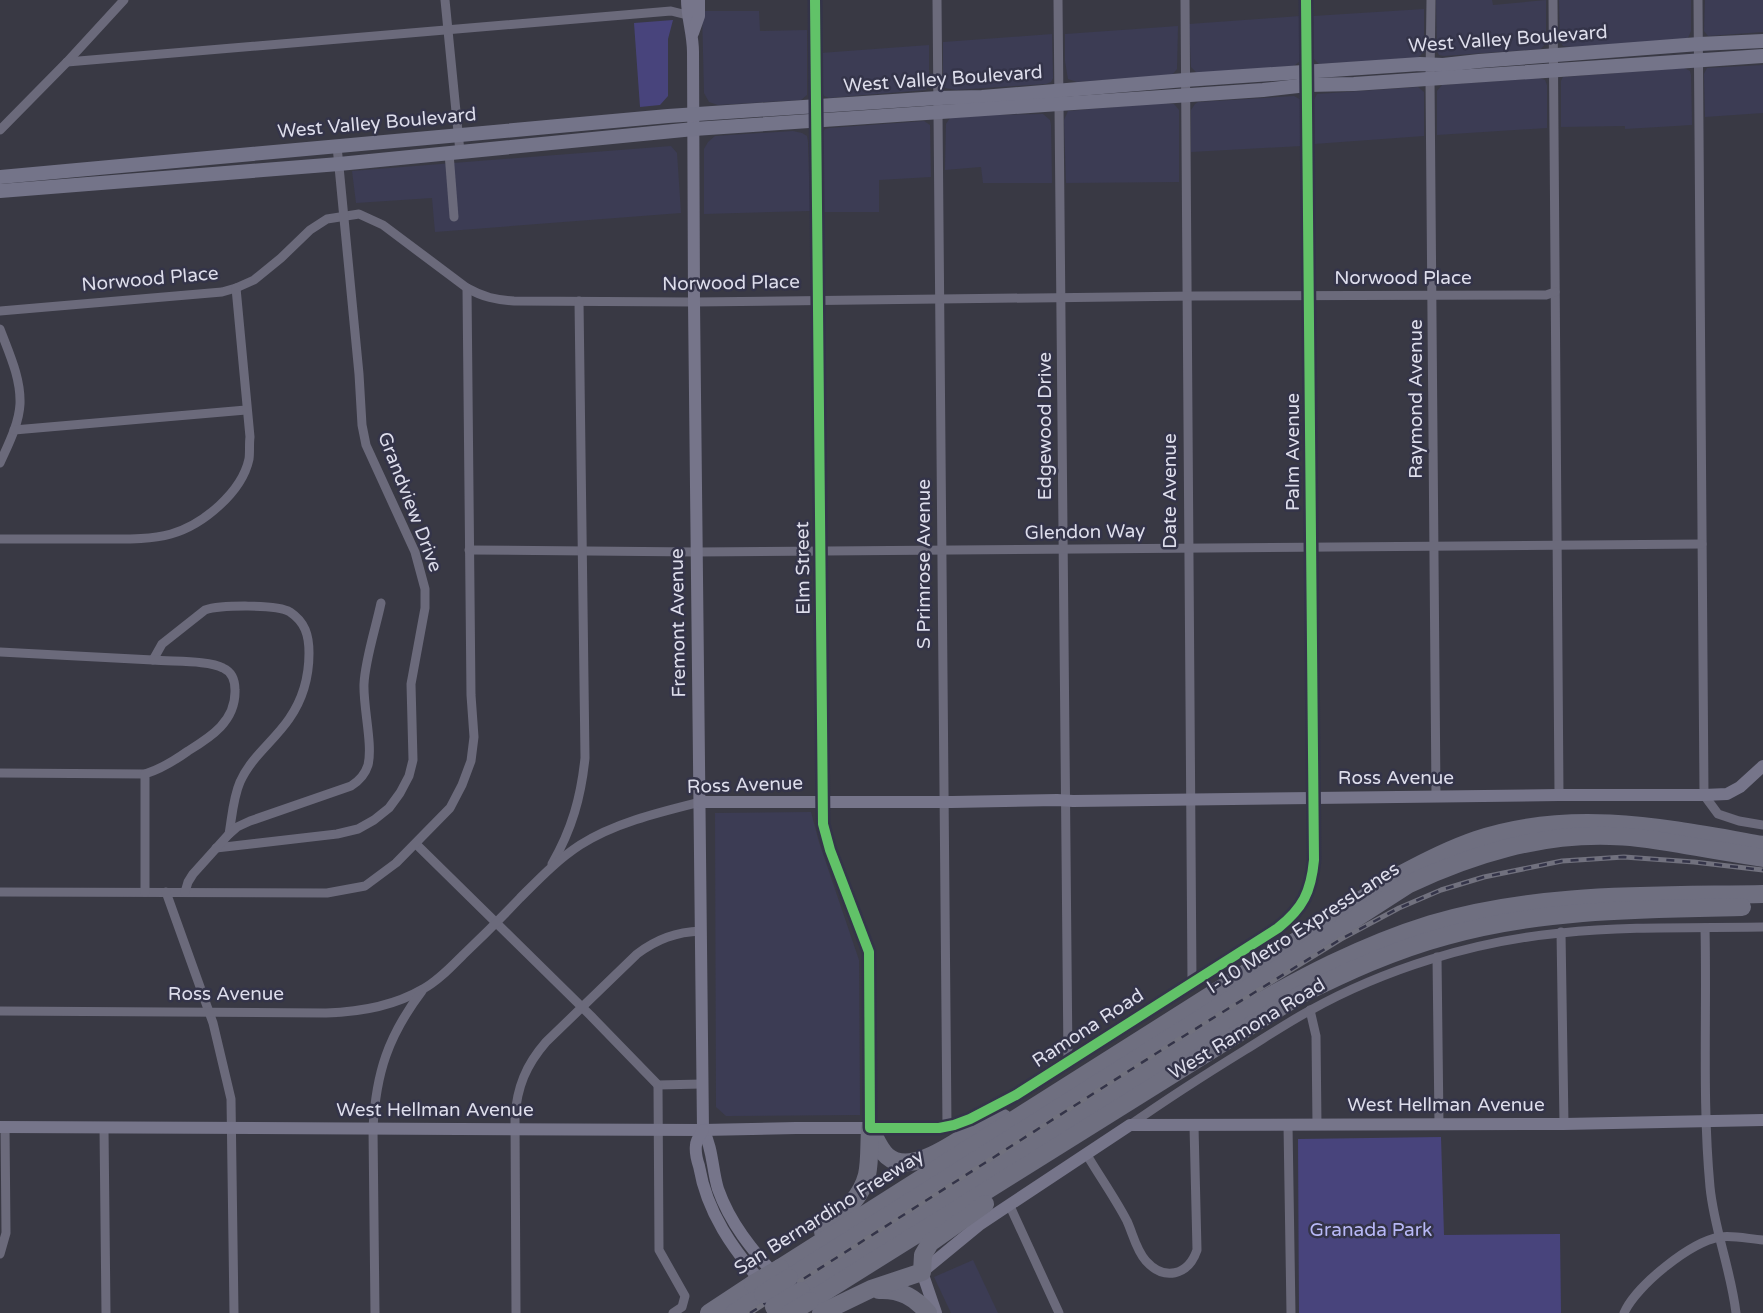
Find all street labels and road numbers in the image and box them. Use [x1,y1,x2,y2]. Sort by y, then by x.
street label: West Valley Boulevard [1408,21,1608,57]
street label: West Valley Boulevard [843,61,1043,97]
street label: West Valley Boulevard [277,103,477,143]
street label: Norwood Place [80,262,220,296]
street label: Norwood Place [1334,267,1472,289]
street label: Norwood Place [662,271,800,295]
street label: Raymond Avenue [1405,319,1427,479]
street label: Edgewood Drive [1034,352,1056,500]
street label: Palm Avenue [1282,393,1304,511]
street label: Grandview Drive [373,429,447,575]
street label: Date Avenue [1159,433,1181,549]
street label: S Primrose Avenue [913,479,935,649]
street label: Glendon Way [1024,520,1146,544]
street label: Elm Street [791,521,815,615]
street label: Fremont Avenue [666,548,690,698]
street label: Ross Avenue [1338,767,1454,789]
street label: Ross Avenue [687,772,803,798]
street label: I-10 Metro ExpressLanes [1203,858,1403,998]
street label: West Ramona Road [1165,974,1329,1084]
street label: Ross Avenue [168,983,284,1005]
street label: Ramona Road [1028,984,1148,1072]
street label: West Hellman Avenue [1347,1094,1545,1116]
street label: West Hellman Avenue [336,1099,534,1121]
street label: San Bernardino Freeway [730,1145,928,1279]

